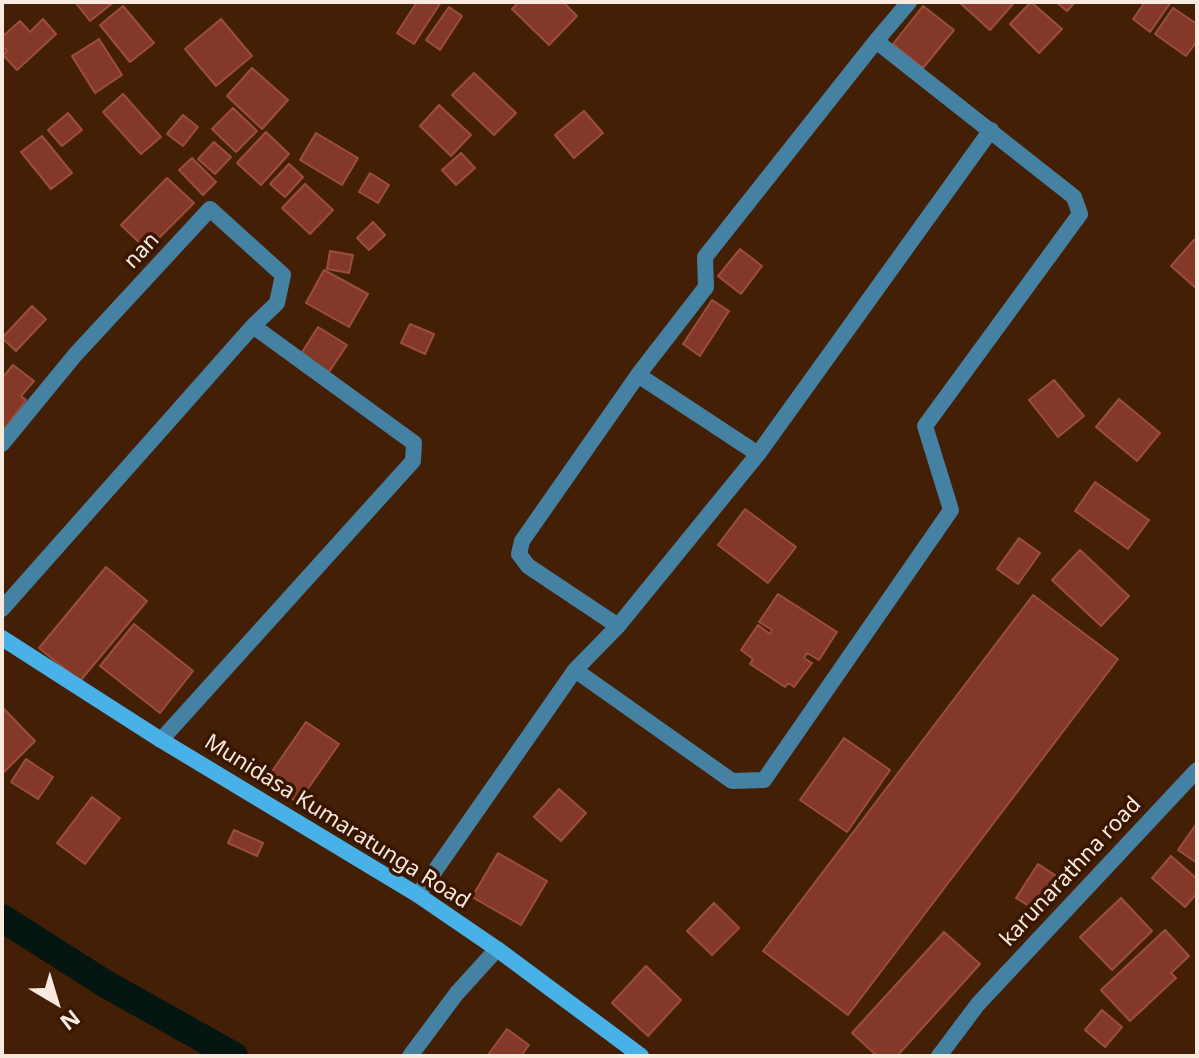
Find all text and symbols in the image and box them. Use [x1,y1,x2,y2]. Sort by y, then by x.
street label: nan [119,228,165,274]
street label: Munidasa Kumaratunga Road [199,729,475,915]
street label: karunarathna road [995,792,1147,952]
north arrow [16,962,96,1042]
text: N [54,1004,87,1038]

